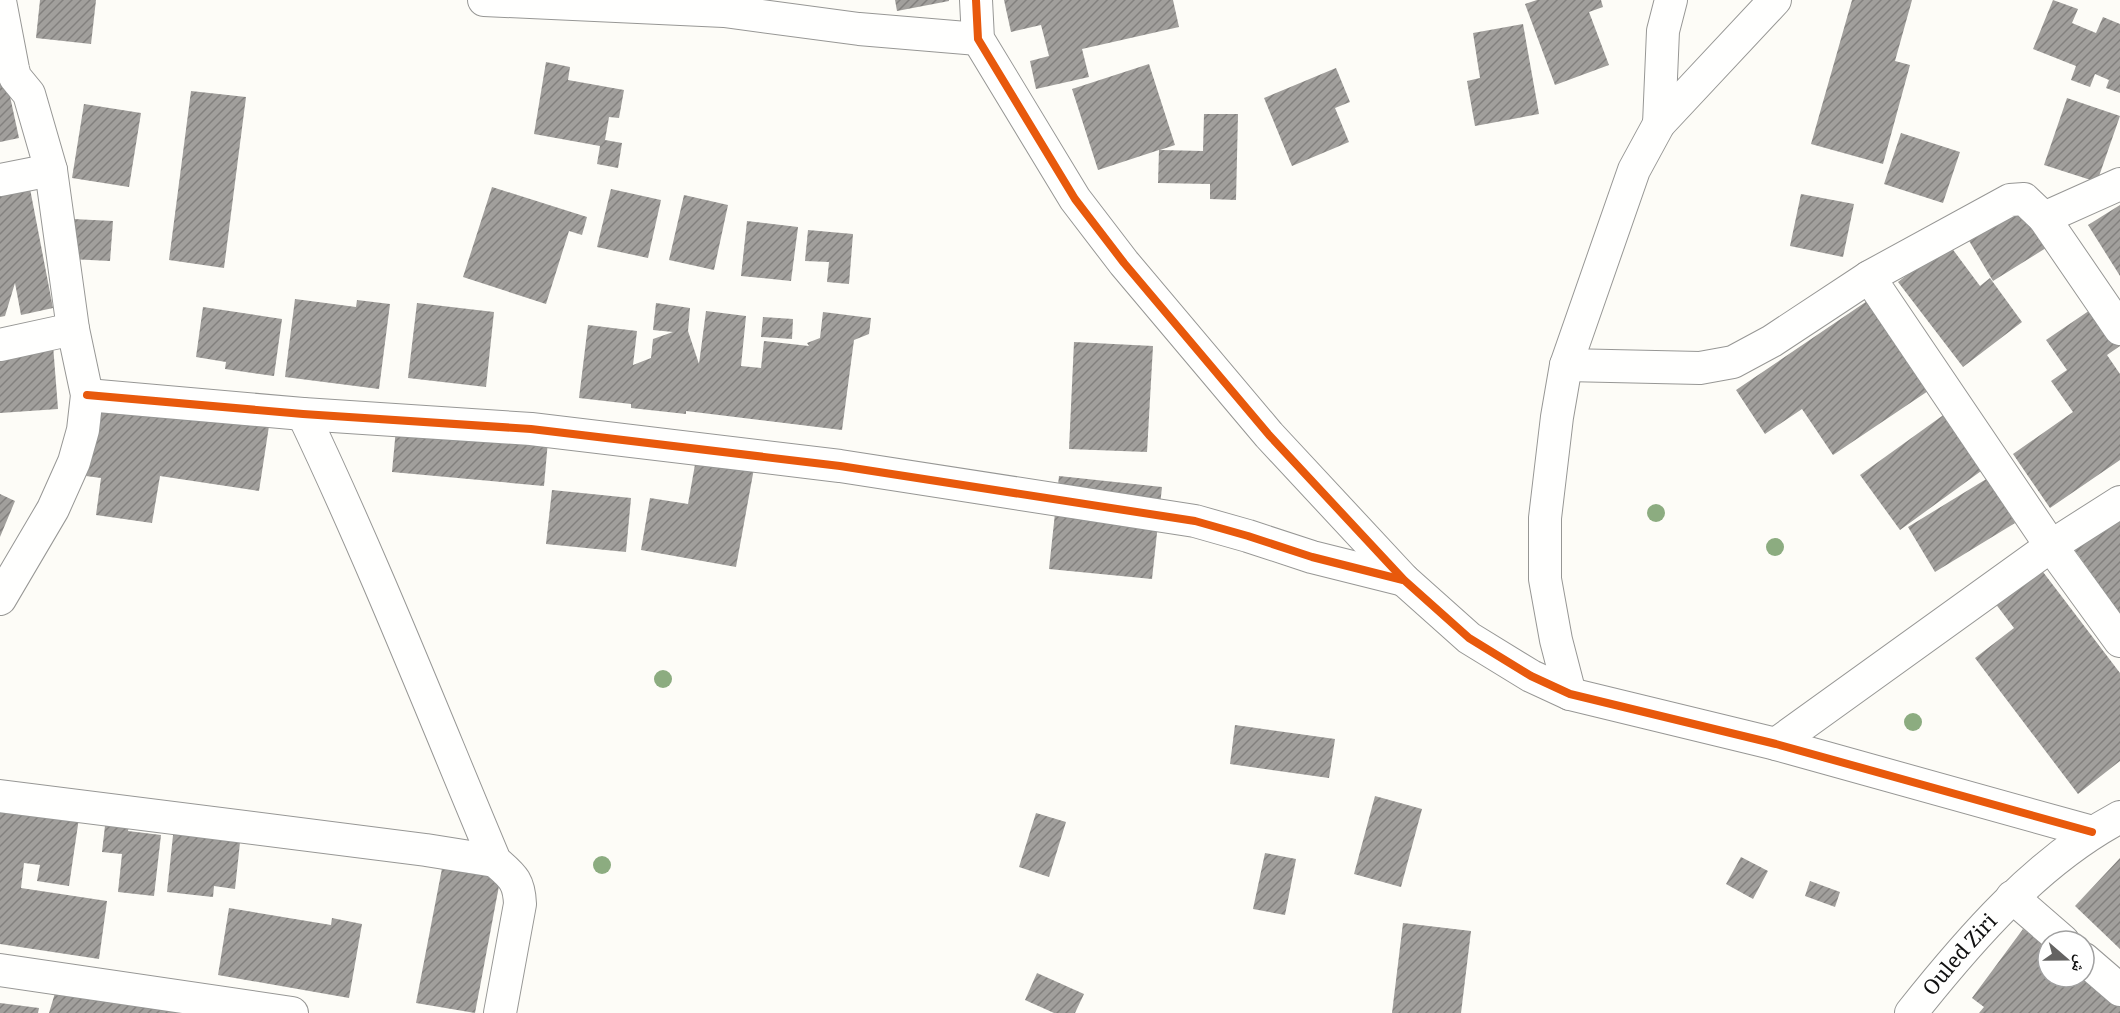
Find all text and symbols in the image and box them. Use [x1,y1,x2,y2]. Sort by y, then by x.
street label: Ouled Ziri [1916,907,2008,1005]
north arrow [2036,929,2096,989]
text: ش [2062,951,2093,976]

